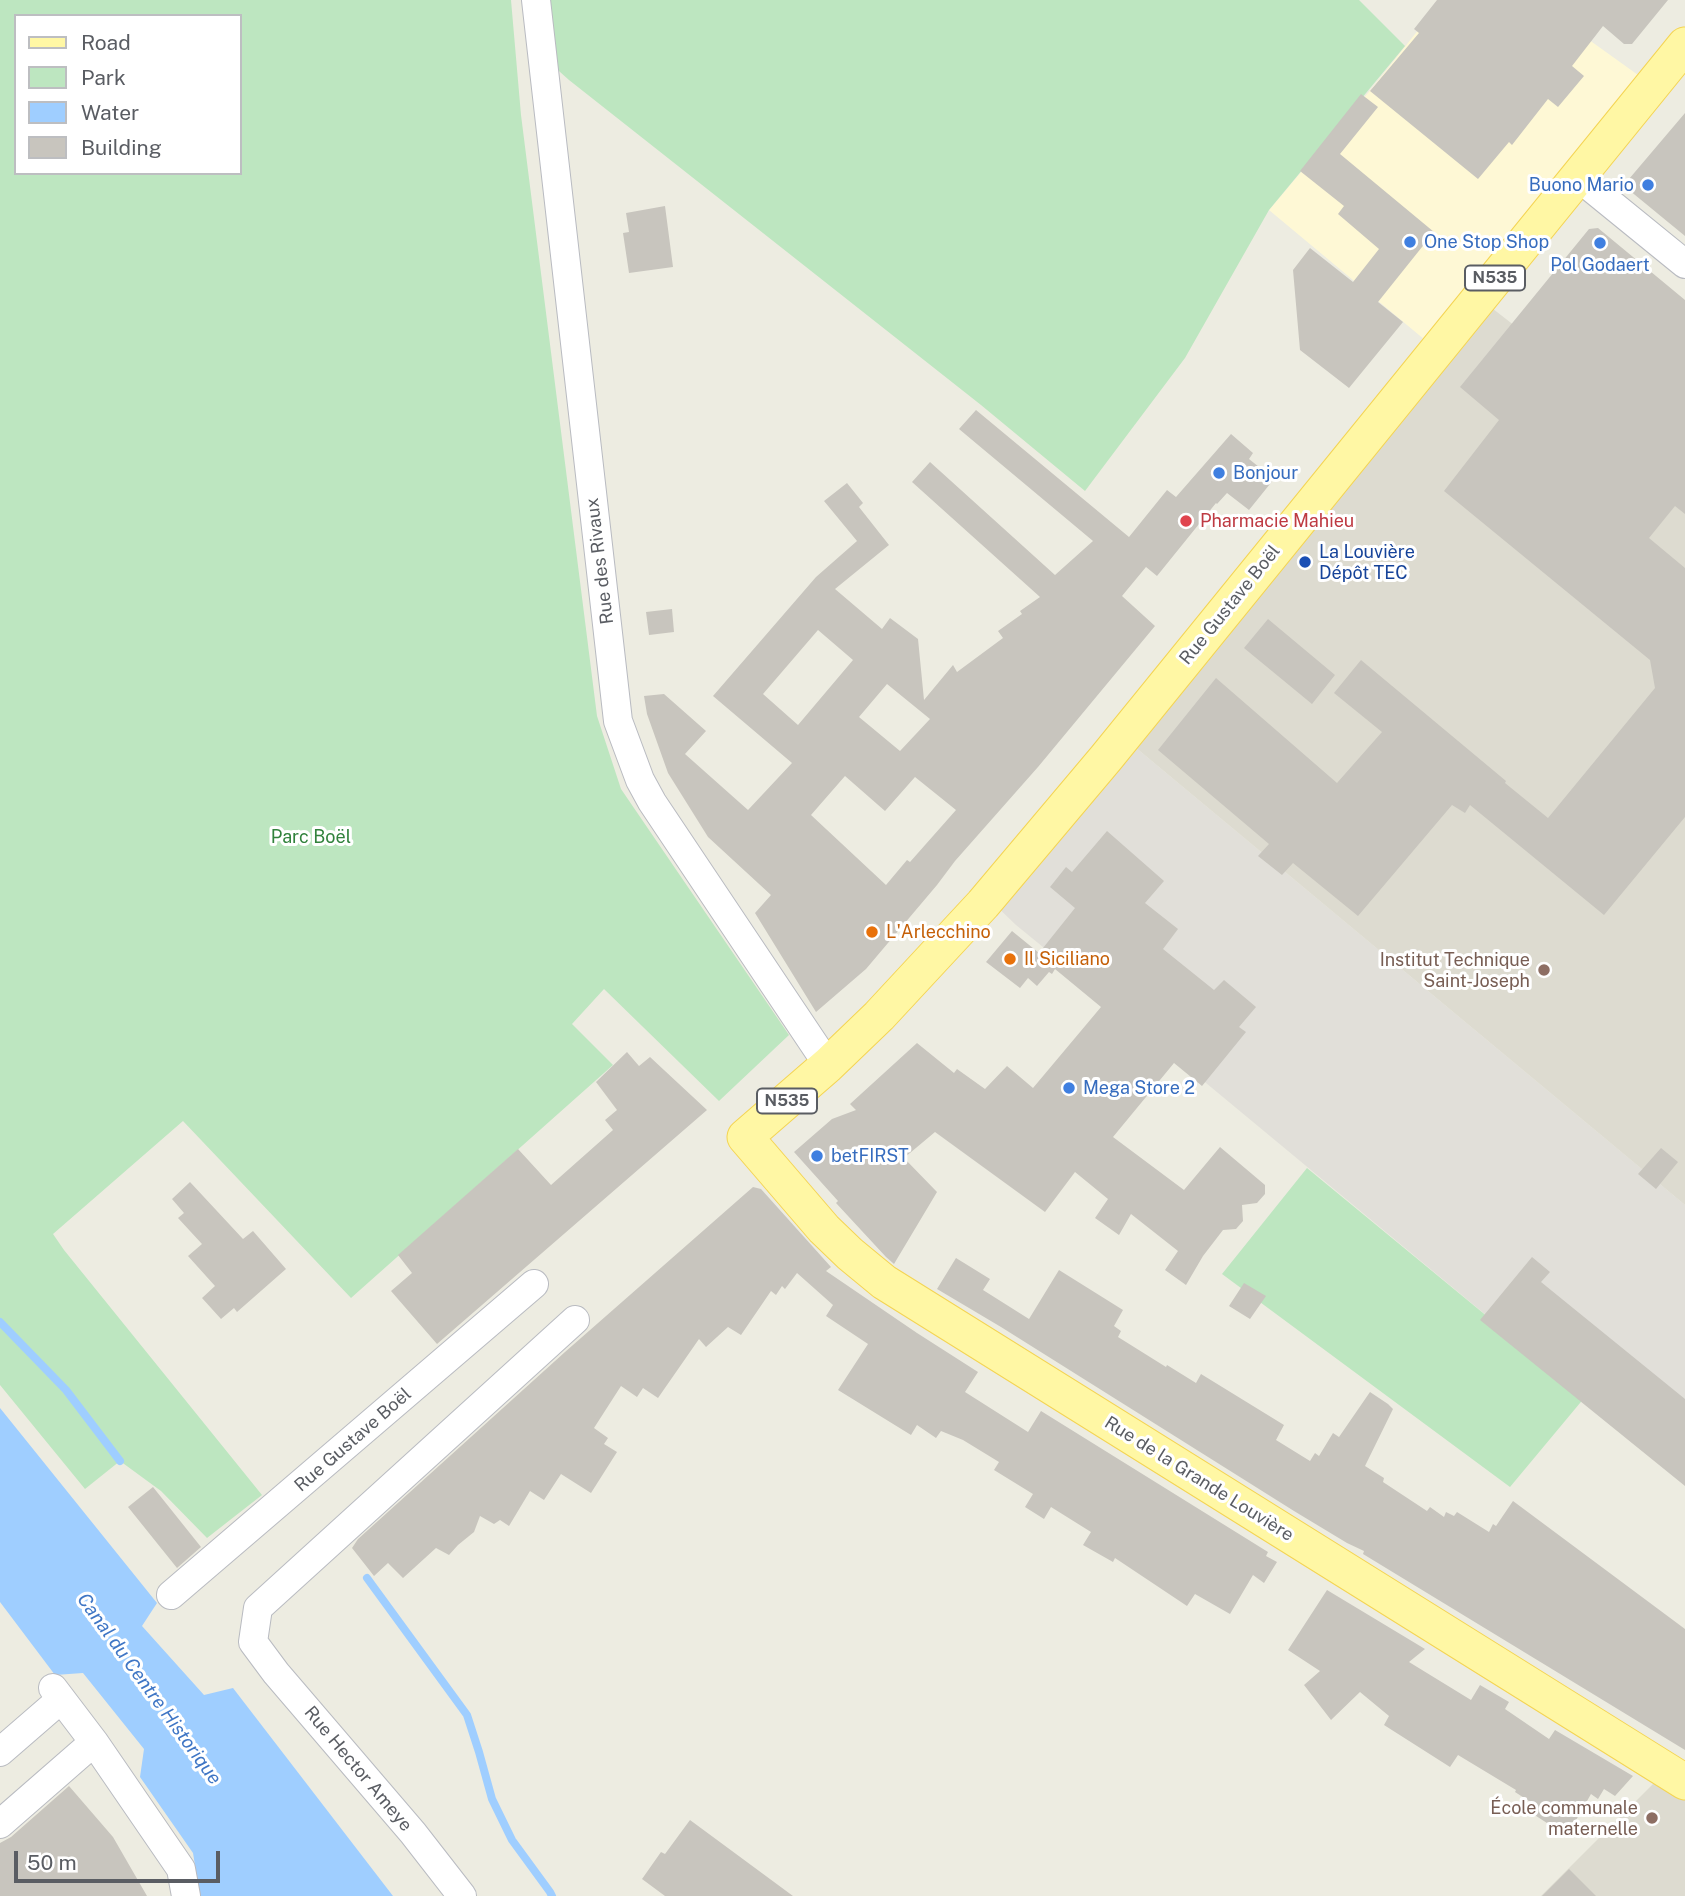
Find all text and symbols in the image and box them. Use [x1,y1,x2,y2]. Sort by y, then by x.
legend [14,14,242,175]
text: Road [81,30,131,55]
text: Park [81,65,126,90]
text: Water [81,100,139,125]
text: Building [81,135,162,160]
place label: Buono Mario [1529,174,1634,196]
marker: Buono Mario [1640,177,1656,193]
place label: One Stop Shop [1424,231,1549,253]
marker: One Stop Shop [1402,234,1418,250]
marker: Pol Godaert [1592,235,1608,251]
place label: Pol Godaert [1550,254,1650,276]
road number: N535 [1465,266,1525,290]
place label: Bonjour [1233,462,1298,484]
marker: Bonjour [1211,465,1227,481]
street label: Rue des Rivaux [582,496,618,626]
place label: Pharmacie Mahieu [1200,510,1354,532]
marker: Pharmacie Mahieu [1178,513,1194,529]
street label: Rue Gustave Boël [1175,541,1285,669]
place label: La Louvière Dépôt TEC [1319,541,1415,584]
marker: La Louvière Dépôt TEC [1297,554,1313,570]
park label: Parc Boël [271,826,351,848]
place label: L'Arlecchino [886,921,991,943]
marker: L'Arlecchino [864,924,880,940]
place label: Il Siciliano [1024,948,1110,970]
place label: Institut Technique Saint-Joseph [1380,949,1530,992]
marker: Il Siciliano [1002,951,1018,967]
marker: Institut Technique Saint-Joseph [1536,962,1552,978]
place label: Mega Store 2 [1083,1077,1195,1099]
marker: Mega Store 2 [1061,1080,1077,1096]
road number: N535 [757,1088,817,1114]
place label: betFIRST [831,1145,909,1167]
marker: betFIRST [809,1148,825,1164]
street label: Rue Gustave Boël [290,1383,416,1497]
street label: Rue de la Grande Louvière [1100,1412,1298,1546]
water label: Canal du Centre Historique [72,1589,226,1789]
street label: Rue Hector Ameye [299,1702,417,1836]
place label: École communale maternelle [1490,1797,1638,1840]
marker: École communale maternelle [1644,1810,1660,1826]
scale bar [18,1836,224,1880]
text: 50 m [27,1850,77,1875]

